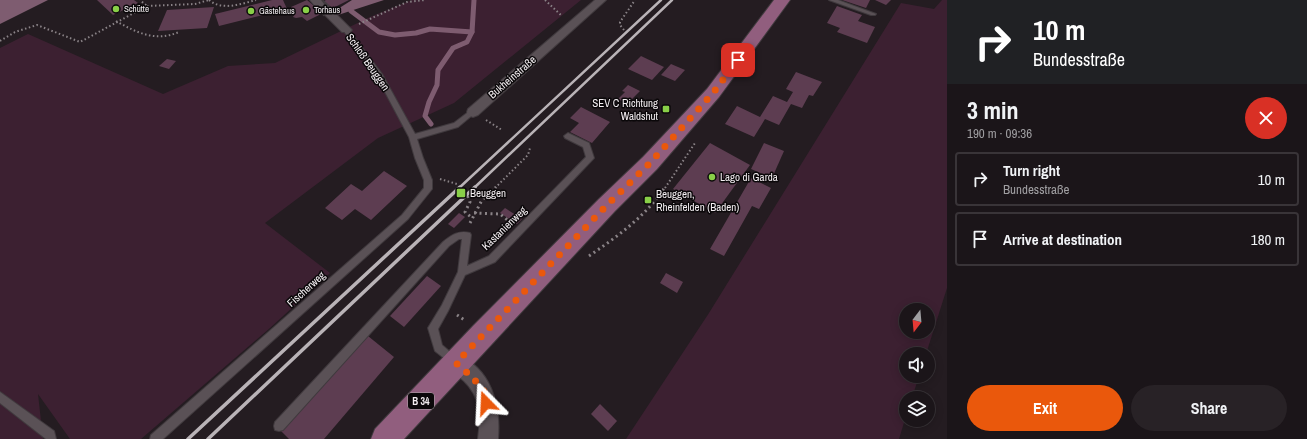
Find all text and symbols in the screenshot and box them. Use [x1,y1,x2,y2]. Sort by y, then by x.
place label: Schütte [124,3,149,15]
marker: Schütte [111,4,121,14]
place label: Torhaus [314,4,341,16]
place label: Gästehaus [259,5,295,17]
marker: Torhaus [301,5,311,15]
marker: Gästehaus [246,6,256,16]
text: 10 m [1033,11,1085,49]
icon: right [967,16,1019,68]
street label: Schloß Beuggen [343,31,393,93]
pin [721,43,755,77]
text: Bundesstraße [1033,47,1125,72]
icon: arrive [727,49,749,71]
street label: Bukheinstraße [485,52,539,102]
text: 3 min [967,94,1018,126]
place label: SEV C Richtung Waldshut [592,96,658,123]
button: close [1245,97,1287,139]
marker: SEV C Richtung Waldshut [661,104,671,114]
text: 190 m · 09:36 [967,125,1032,142]
text: Turn right [1003,160,1060,181]
icon: right [969,168,991,190]
text: 10 m [1258,169,1285,190]
place label: Lago di Garda [720,170,778,184]
marker: Lago di Garda [707,172,717,182]
text: Bundesstraße [1003,181,1069,198]
place label: Beuggen [470,186,506,200]
marker: Beuggen [455,187,467,199]
place label: Beuggen, Rheinfelden (Baden) [656,187,739,214]
marker: Beuggen, Rheinfelden (Baden) [643,195,653,205]
street label: Kastanienweg [479,203,529,253]
icon: arrive [969,228,991,250]
text: Arrive at destination [1003,229,1122,250]
text: 180 m [1251,229,1285,250]
street label: Fischerweg [284,268,328,310]
north arrow [899,303,935,339]
map controls [899,303,935,427]
button: sound [899,347,935,383]
position arrow [465,382,507,424]
button: Exit [967,385,1123,431]
button: Share [1131,385,1287,431]
button: layers [899,391,935,427]
road number: B 34 [408,393,434,409]

